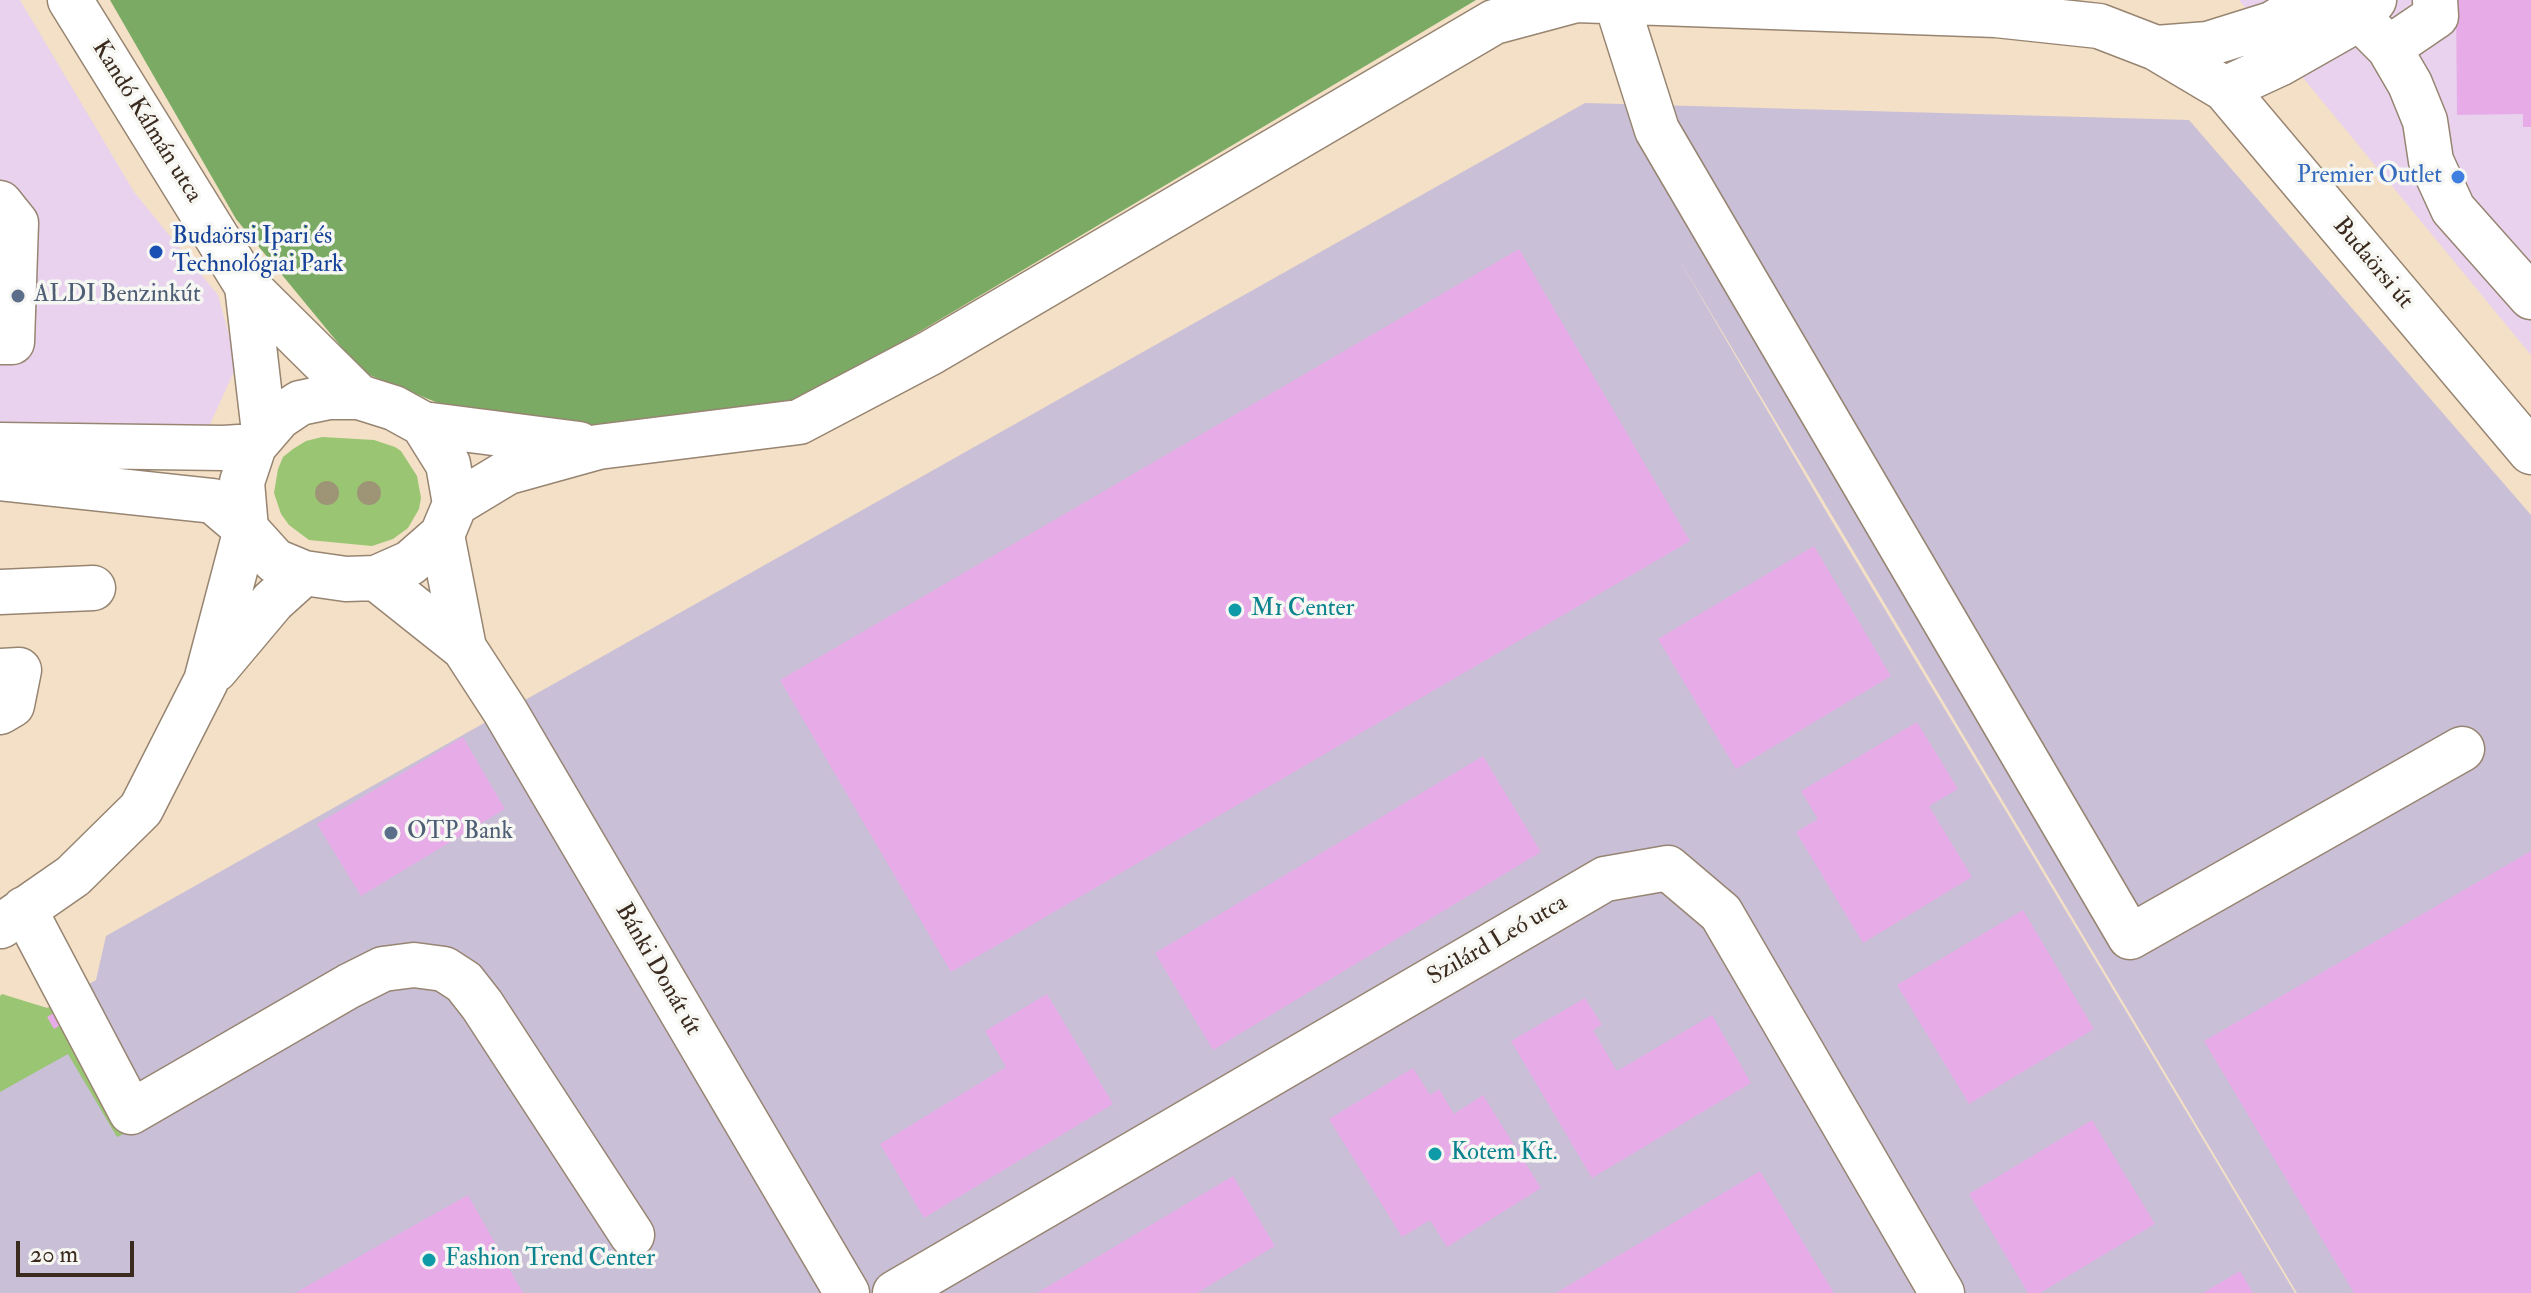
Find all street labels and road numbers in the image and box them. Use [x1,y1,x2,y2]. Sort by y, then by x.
street label: Kandó Kálmán utca [85,36,207,208]
street label: Budaörsi út [2326,213,2418,315]
street label: Szilárd Leó utca [1423,889,1573,993]
street label: Bánki Donát út [608,899,706,1041]

